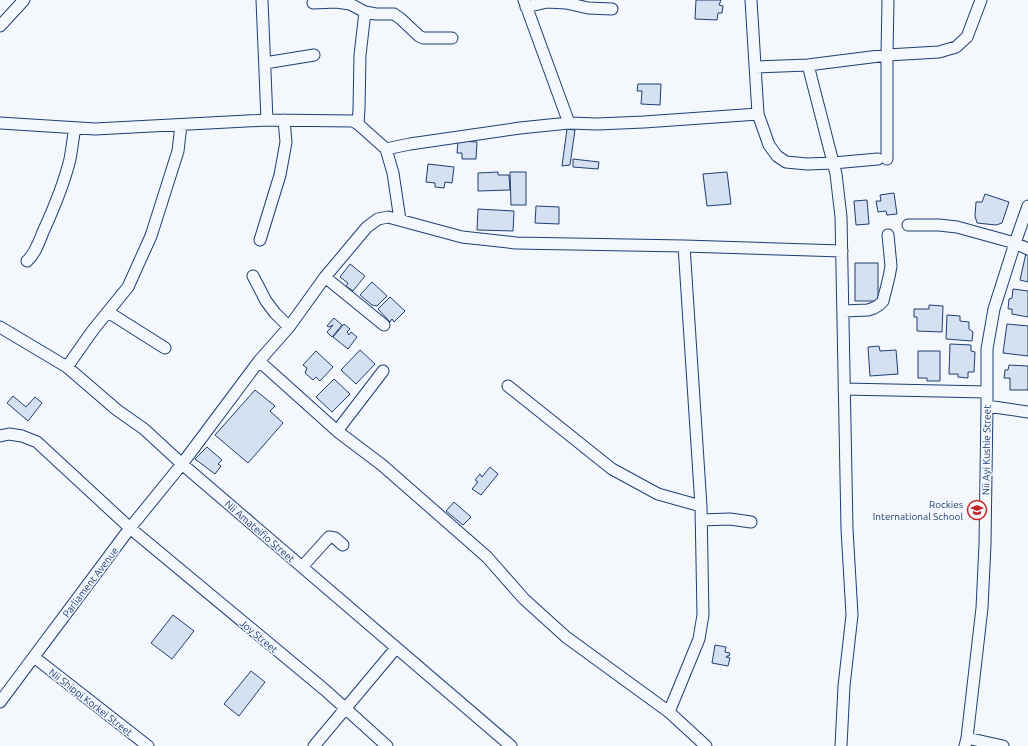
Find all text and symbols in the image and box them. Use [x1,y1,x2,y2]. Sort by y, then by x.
street label: Nii Ayi Kushie Street [980,405,993,495]
street label: Nii Amateifio Street [223,498,297,565]
place label: Rockies International School [873,499,963,522]
school or university icon: Rockies International School [966,499,988,521]
street label: Parliament Avenue [60,545,120,619]
street label: Joy Street [238,617,280,655]
street label: Nii Shippi Korkei Street [47,666,135,738]

